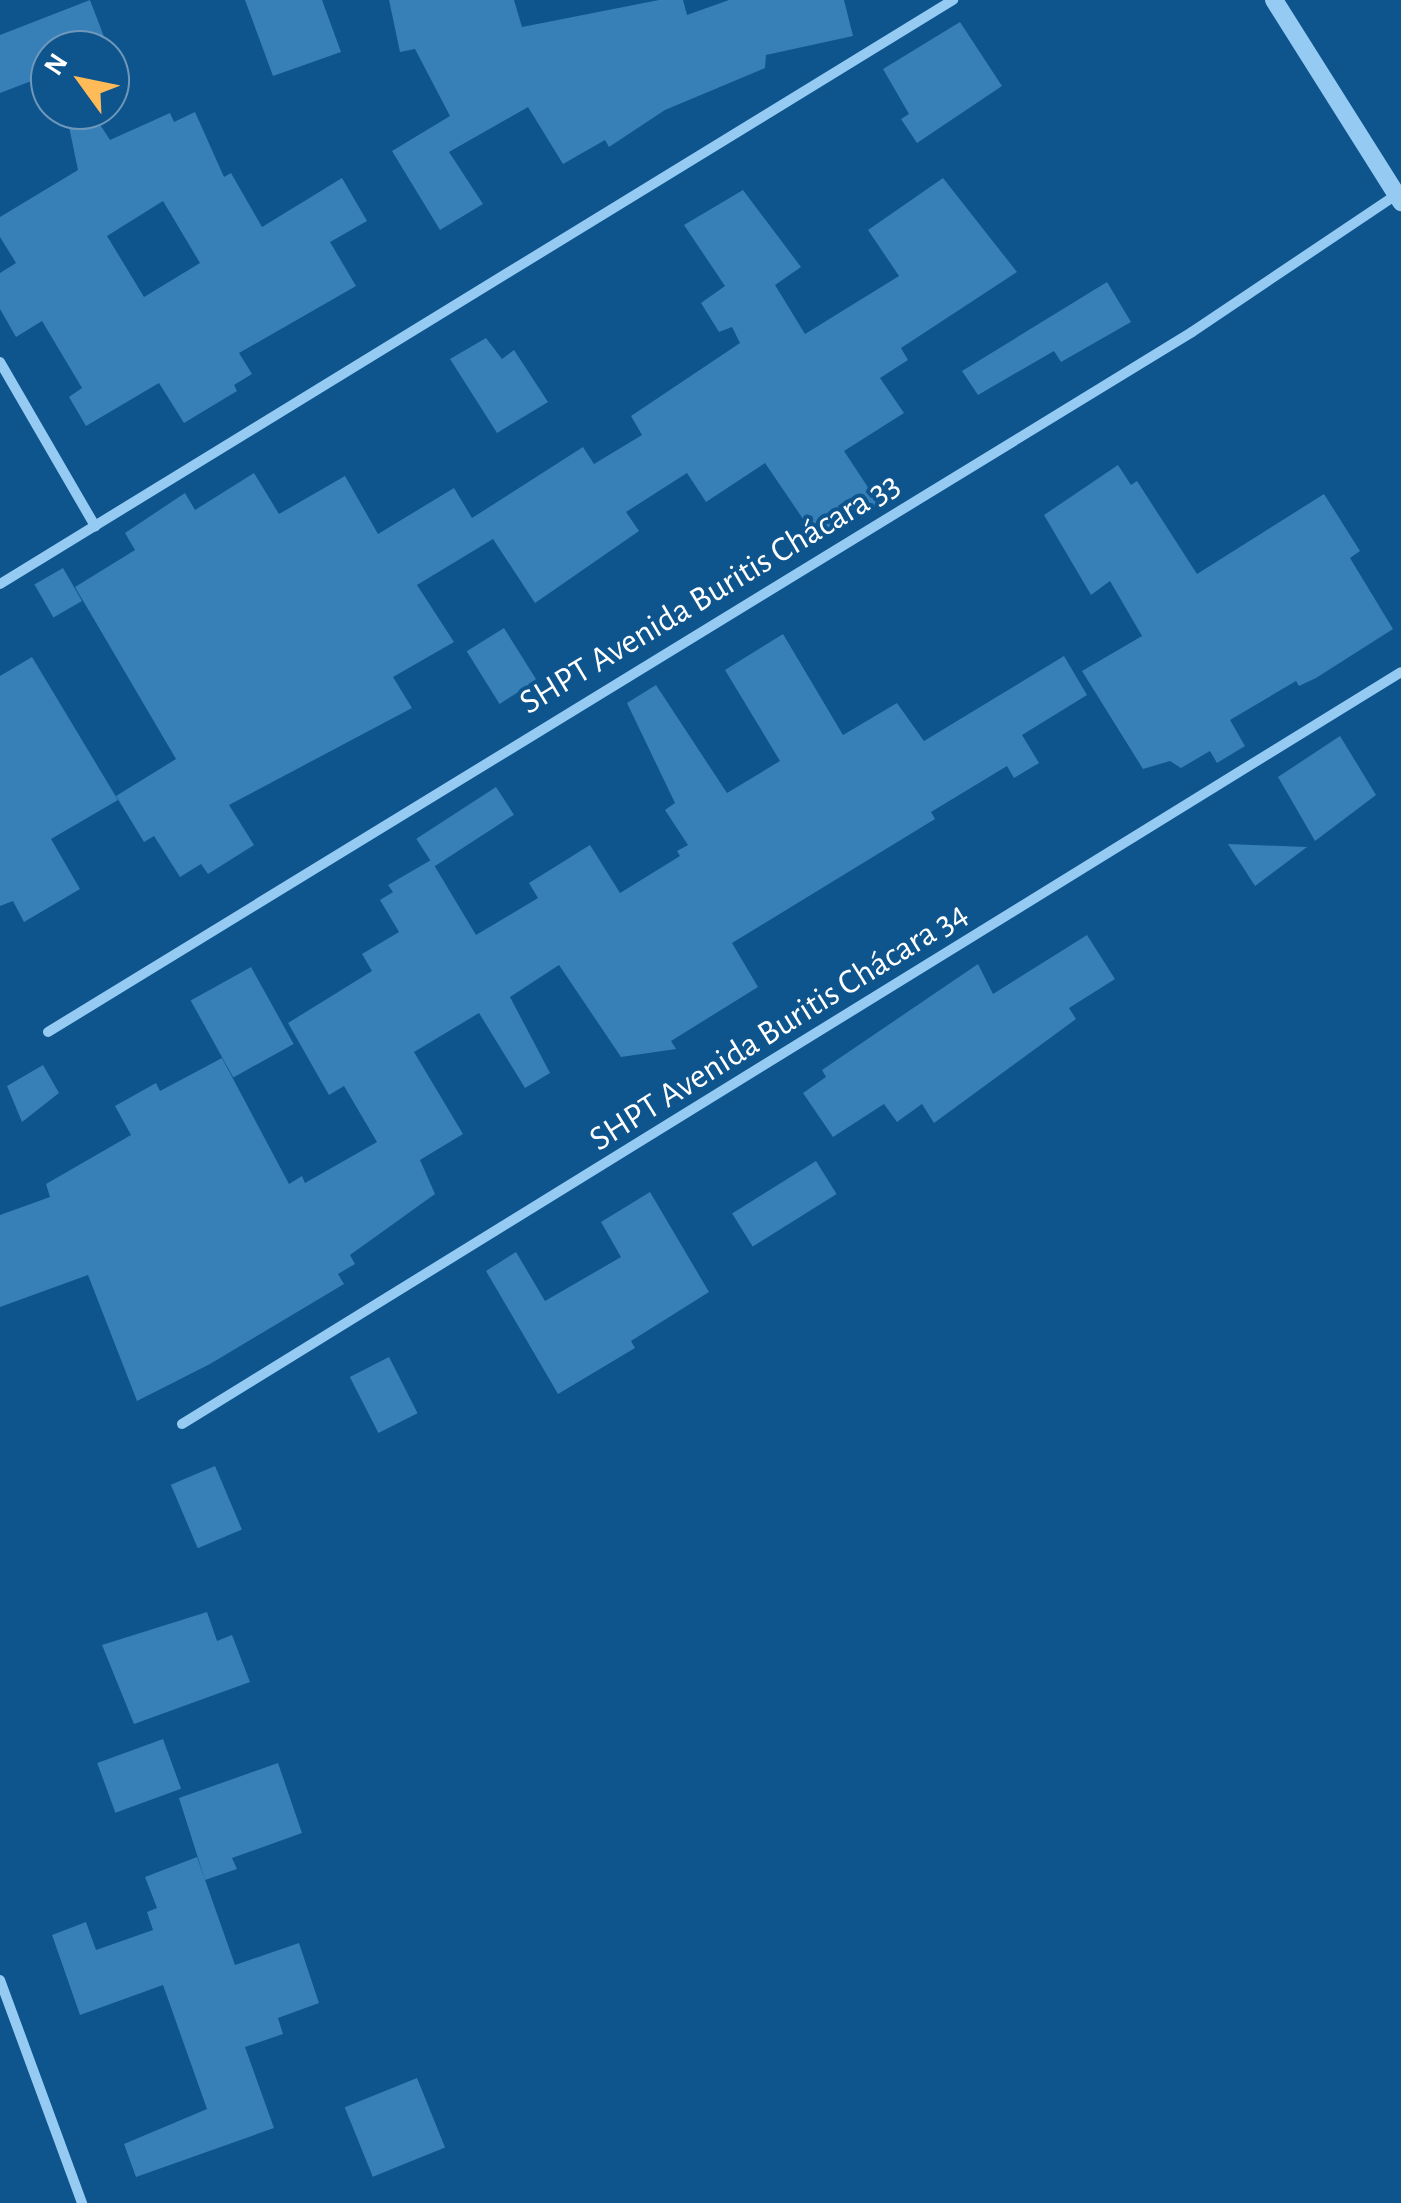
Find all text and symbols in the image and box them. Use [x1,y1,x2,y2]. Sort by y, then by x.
north arrow [30,30,130,130]
text: N [39,49,74,81]
street label: SHPT Avenida Buritis Chácara 33 [512,464,908,724]
street label: SHPT Avenida Buritis Chácara 34 [582,893,976,1161]

